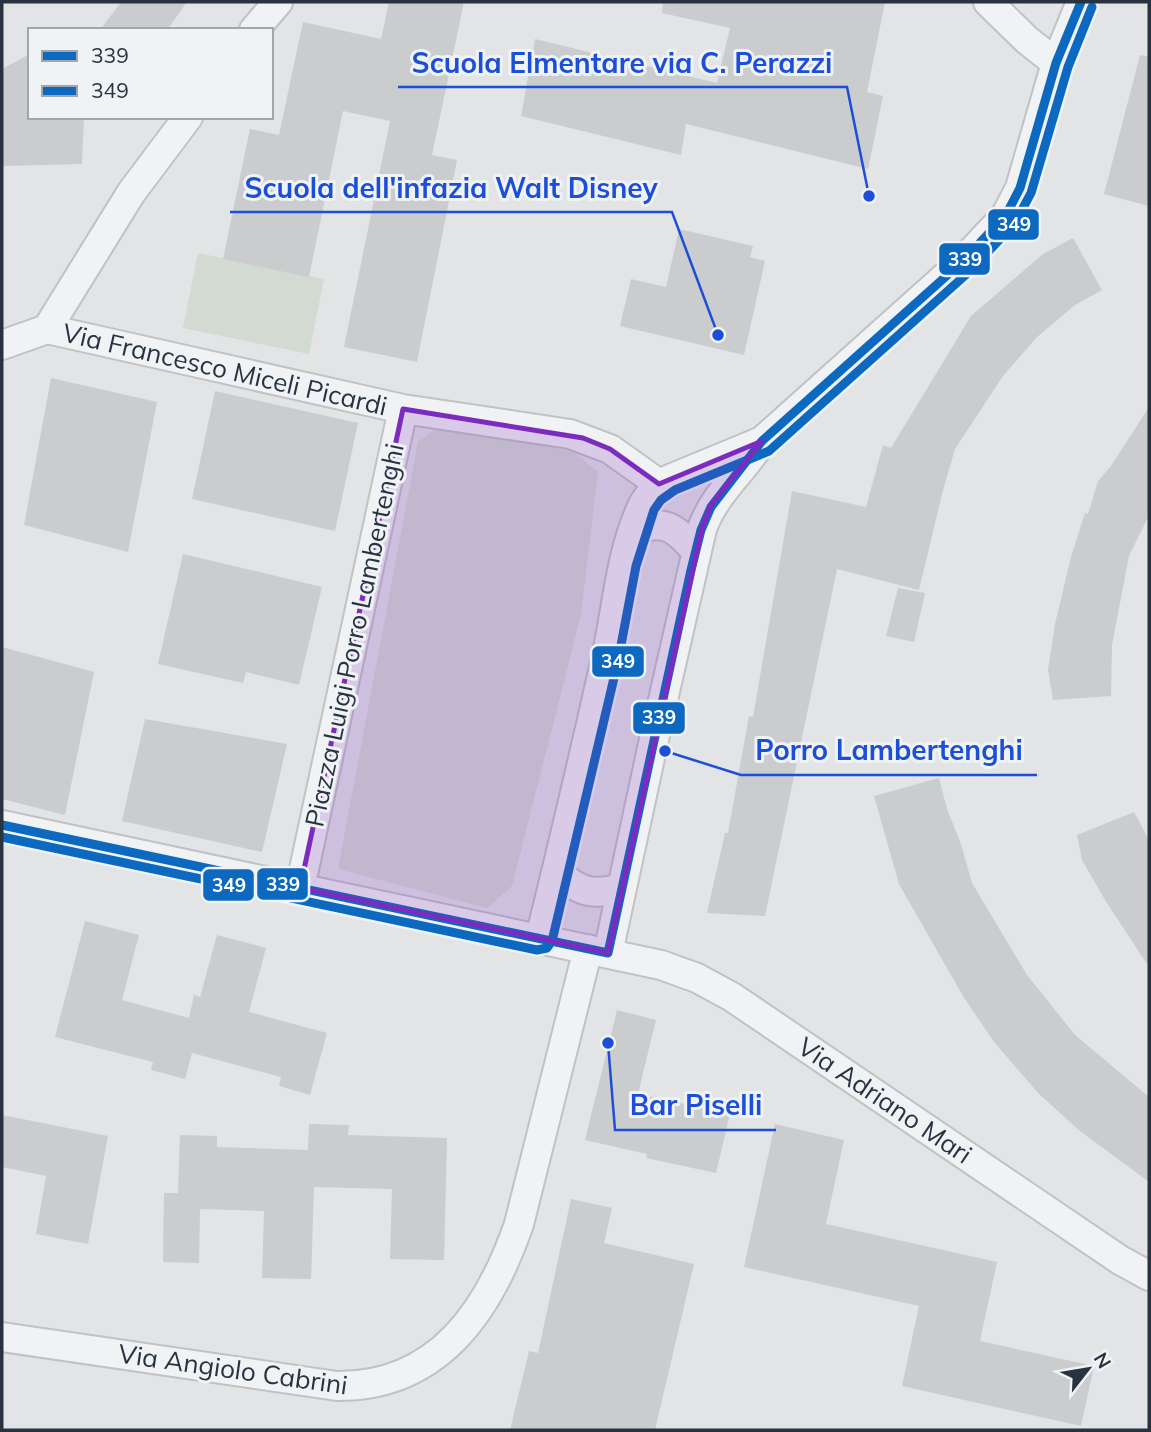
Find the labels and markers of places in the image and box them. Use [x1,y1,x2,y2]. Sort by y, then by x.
callout: Scuola Elmentare via C. Perazzi [398,38,847,87]
callout: Scuola dell'infazia Walt Disney [230,163,672,212]
callout: Porro Lambertenghi [741,726,1037,775]
callout: Bar Piselli [615,1081,776,1130]

